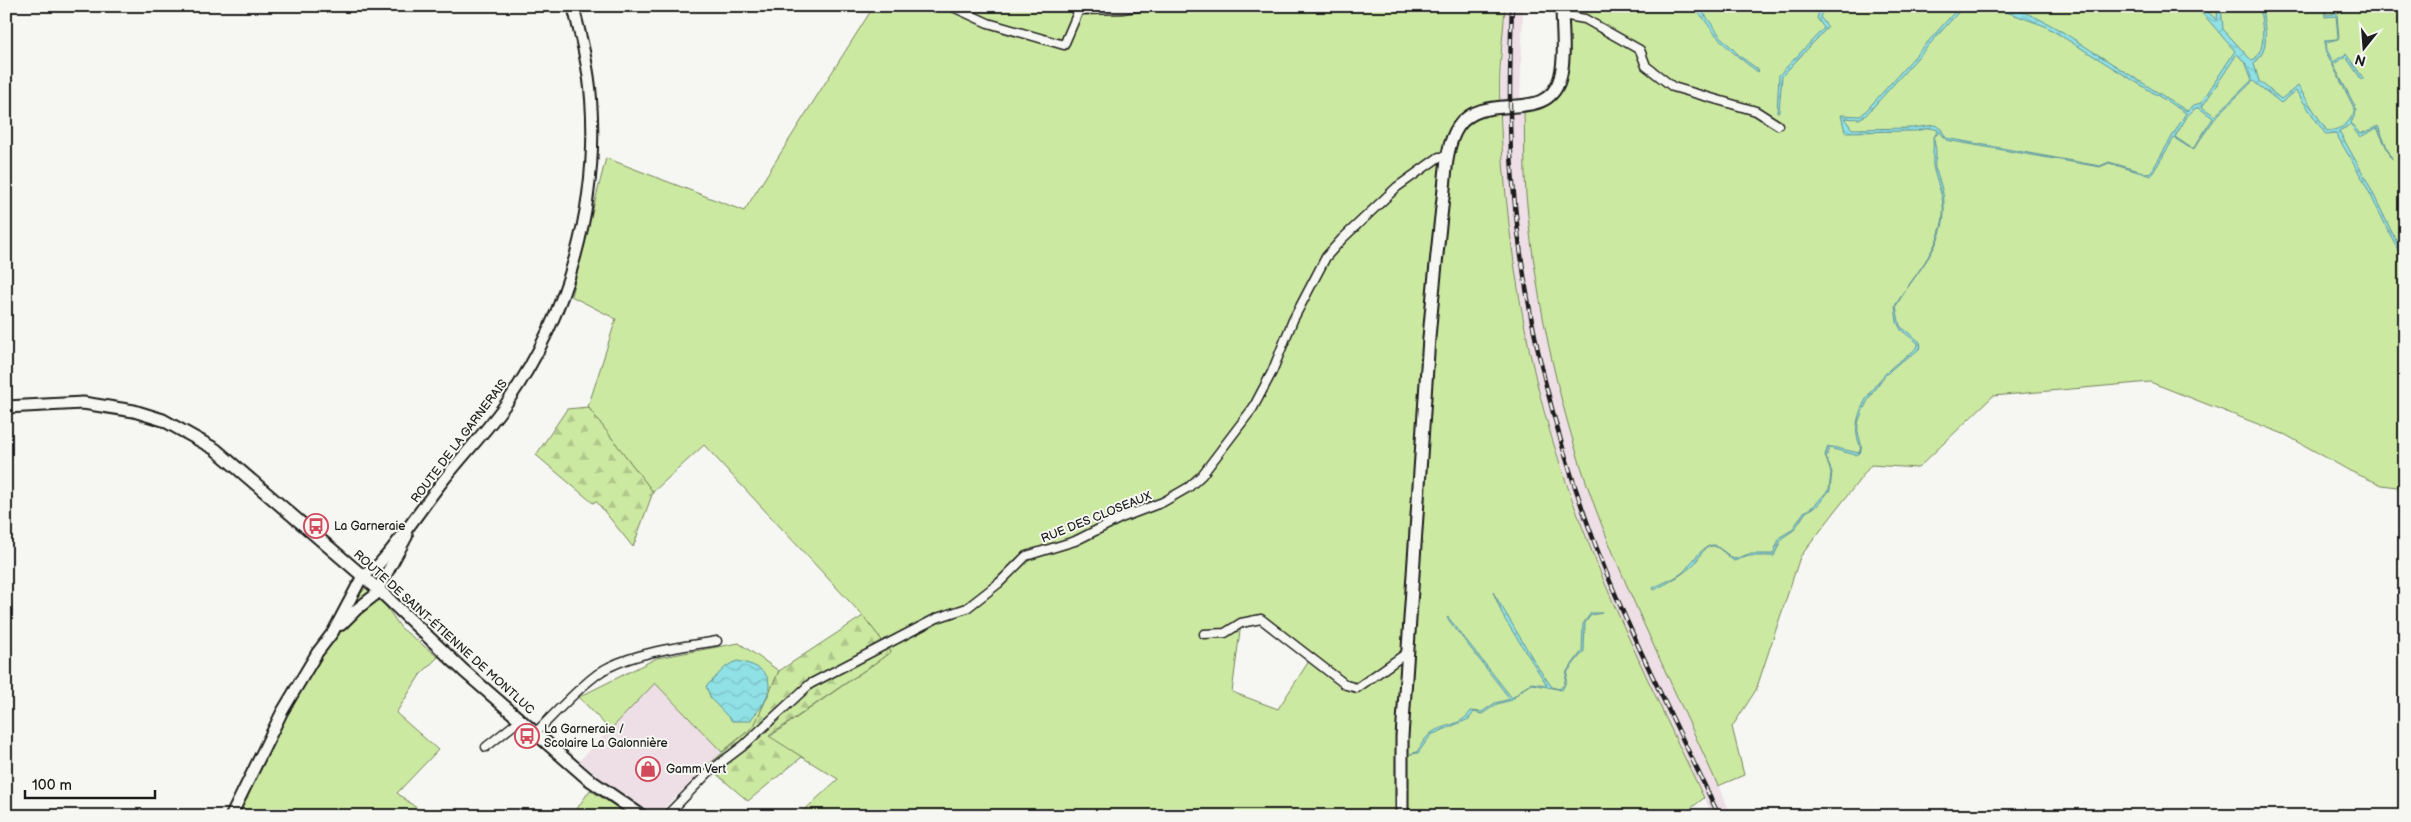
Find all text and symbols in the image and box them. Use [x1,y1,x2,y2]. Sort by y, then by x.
north arrow [2338,22,2388,72]
text: N [2353,50,2368,70]
street label: ROUTE DE LA GARNERAIS [408,377,511,506]
street label: RUE DES CLOSEAUX [1039,488,1154,546]
bus stop icon: La Garneraie [303,513,329,539]
place label: La Garneraie [334,519,405,534]
street label: ROUTE DE SAINT-ÉTIENNE DE MONTLUC [350,546,538,718]
place label: La Garneraie / Scolaire La Galonnière [544,722,668,751]
bus stop icon: La Garneraie / Scolaire La Galonnière [514,723,540,749]
shop icon: Gamm Vert [635,756,661,782]
place label: Gamm Vert [666,762,727,777]
scale bar [25,767,155,799]
text: 100 m [32,776,72,795]

